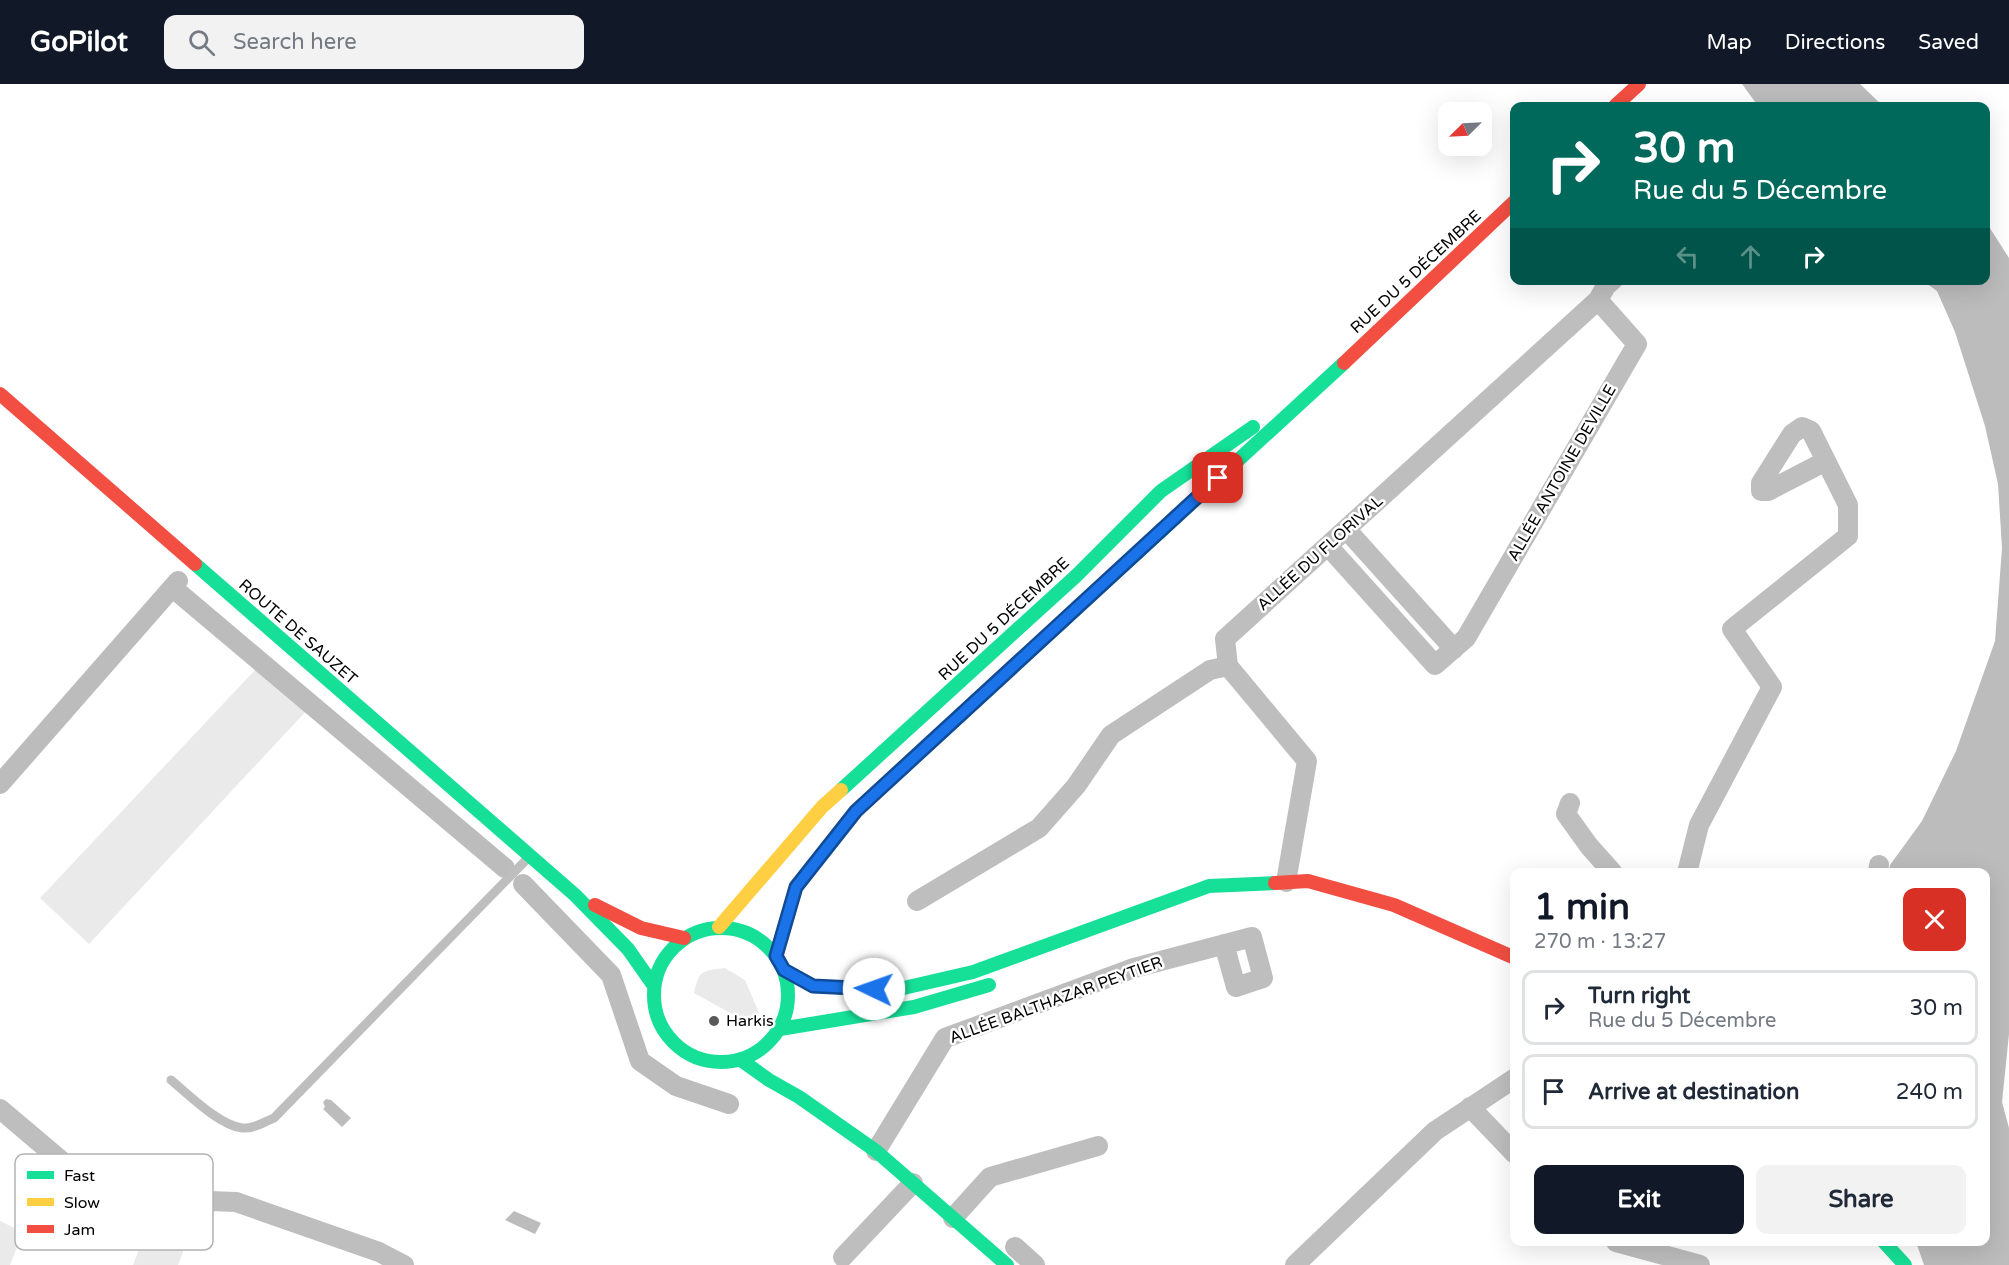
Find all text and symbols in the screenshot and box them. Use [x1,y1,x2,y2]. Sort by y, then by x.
search box [164,15,584,69]
text: GoPilot [30,25,128,59]
icon: search [185,26,218,59]
text: Search here [233,29,357,55]
text: Map [1706,30,1752,55]
text: Directions [1785,30,1885,55]
text: Saved [1918,30,1979,55]
north arrow [1438,102,1492,156]
map controls [1438,102,1492,156]
text: 30 m [1633,123,1735,174]
icon: right [1534,126,1612,204]
text: Rue du 5 Décembre [1633,174,1887,207]
street label: RUE DU 5 DÉCEMBRE [1346,206,1486,338]
icon: left [1671,240,1704,273]
icon: ahead [1734,240,1767,273]
icon: right [1797,240,1830,273]
street label: ALLÉE ANTOINE DEVILLE [1503,381,1621,565]
pin [1192,452,1243,503]
icon: arrive [1201,461,1234,494]
street label: ALLÉE DU FLORIVAL [1253,491,1387,615]
street label: RUE DU 5 DÉCEMBRE [934,553,1074,685]
street label: ROUTE DE SAUZET [235,575,362,689]
text: 1 min [1534,886,1630,929]
button: close [1903,888,1966,951]
text: 270 m · 13:27 [1534,930,1666,954]
street label: ALLÉE BALTHAZAR PEYTIER [947,952,1165,1048]
position arrow [842,957,906,1021]
text: Turn right [1588,983,1690,1009]
icon: right [1537,991,1570,1024]
text: 30 m [1909,995,1963,1021]
text: Rue du 5 Décembre [1588,1009,1776,1033]
place label: Harkis [726,1011,774,1031]
marker: Harkis [707,1014,721,1028]
icon: arrive [1537,1075,1570,1108]
text: Arrive at destination [1588,1079,1799,1105]
text: 240 m [1896,1079,1963,1105]
legend [15,1154,213,1250]
button: Exit [1534,1165,1744,1234]
button: Share [1756,1165,1966,1234]
text: Fast [64,1166,95,1186]
text: Slow [64,1193,100,1213]
text: Jam [64,1220,95,1240]

